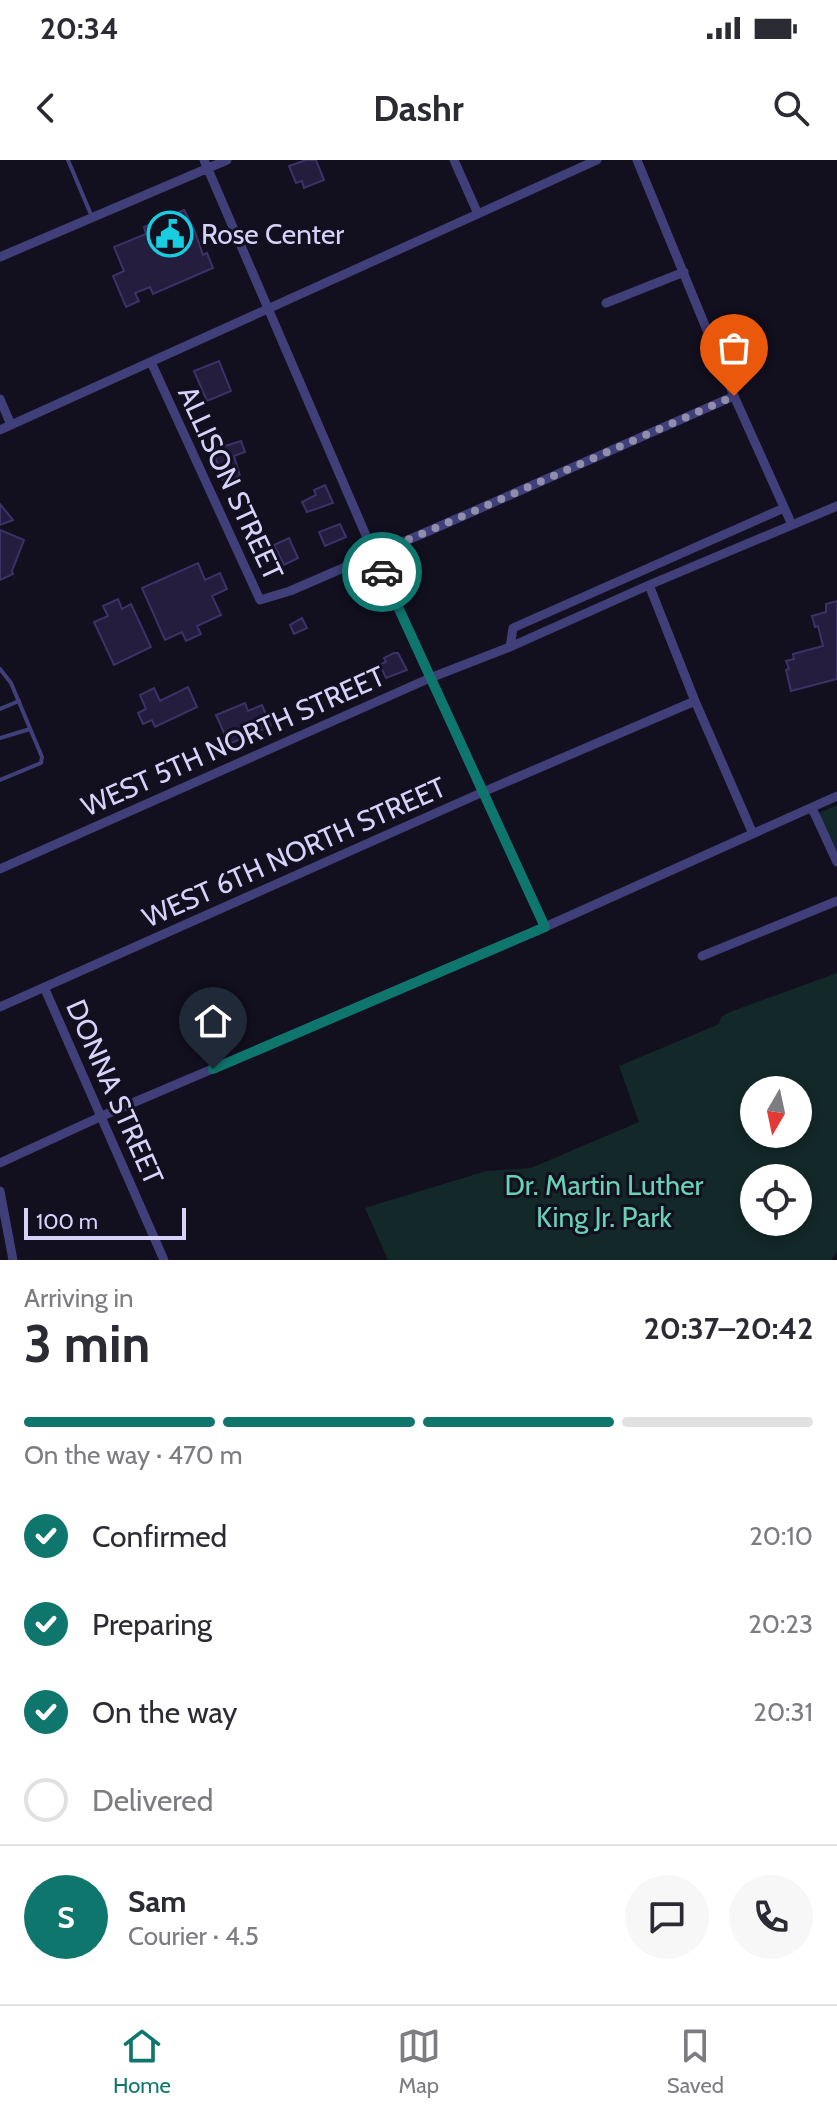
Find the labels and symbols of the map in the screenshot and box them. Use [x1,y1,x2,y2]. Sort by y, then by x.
public building icon: Rose Center [146,210,194,258]
place label: Rose Center [201,217,344,251]
pin [700,314,768,396]
street label: ALLISON STREET [171,380,291,586]
courier [342,532,422,612]
street label: WEST 5TH NORTH STREET [76,659,390,823]
street label: WEST 6TH NORTH STREET [137,770,451,934]
pin [179,987,247,1069]
street label: DONNA STREET [59,994,171,1190]
north arrow [740,1076,812,1148]
park label: Dr. Martin Luther King Jr. Park [505,1168,704,1234]
scale bar [24,1204,186,1240]

